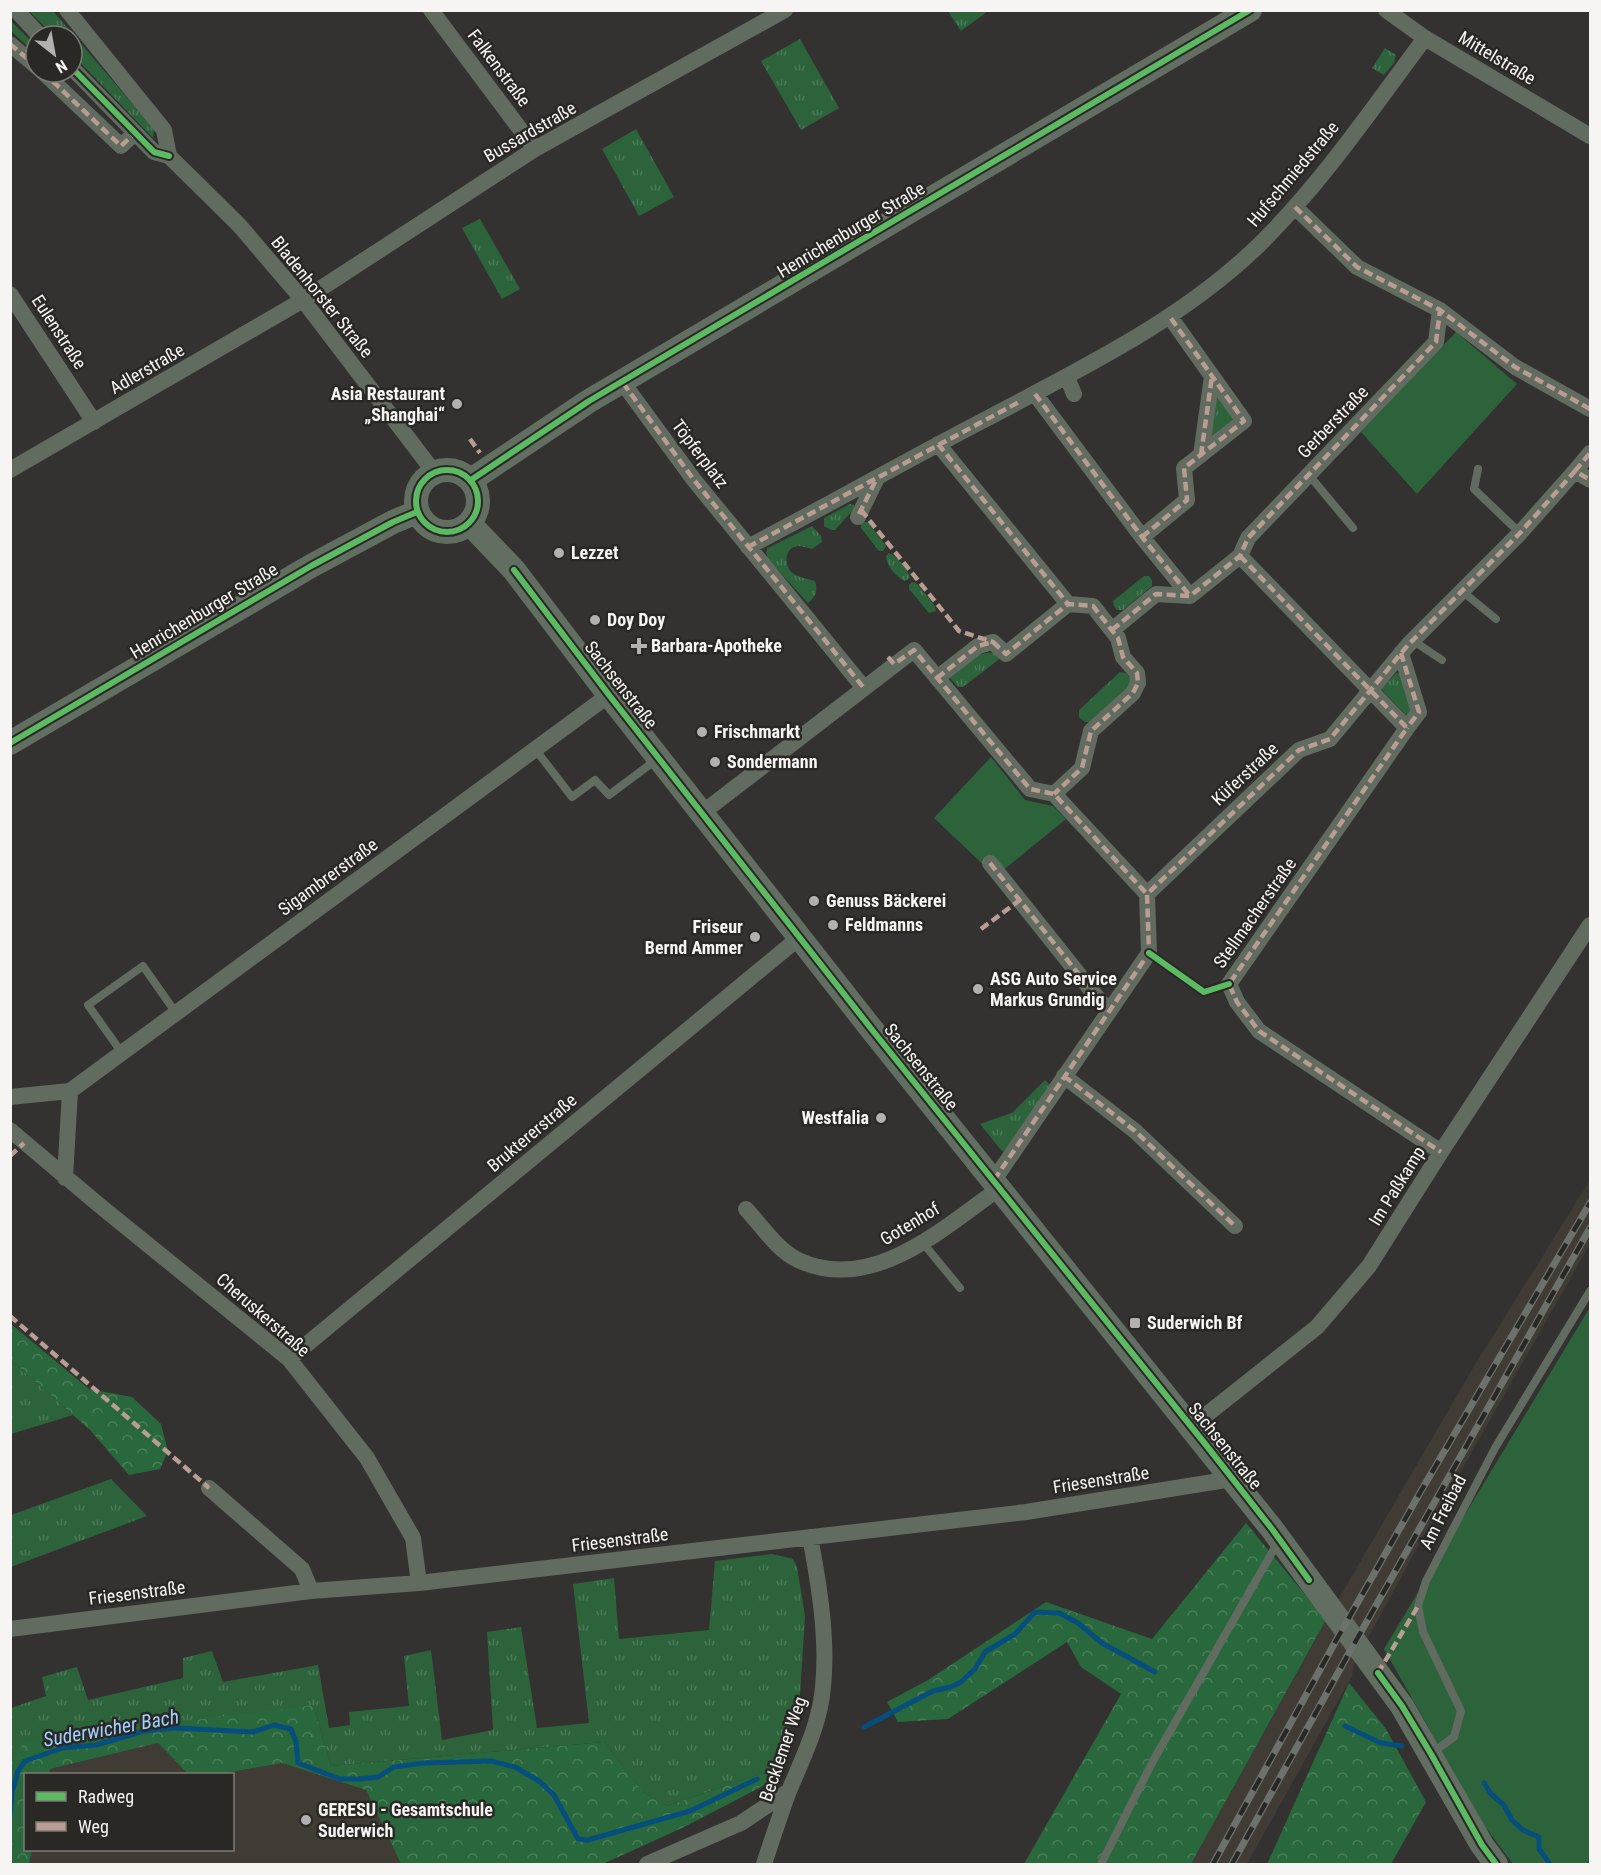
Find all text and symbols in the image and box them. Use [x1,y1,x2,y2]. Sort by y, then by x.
north arrow [24,24,84,84]
street label: Falkenstraße [464,25,535,110]
street label: Mittelstraße [1455,26,1540,89]
text: N [52,56,71,77]
street label: Bussardstraße [480,97,580,166]
street label: Hufschmiedstraße [1242,117,1343,231]
street label: Henrichenburger Straße [773,177,928,282]
street label: Bladenhorster Straße [267,232,378,361]
street label: Eulenstraße [28,291,91,373]
street label: Adlerstraße [106,339,188,398]
street label: Gerberstraße [1293,381,1372,462]
place label: Asia Restaurant „Shanghai“ [331,383,445,425]
marker: Asia Restaurant „Shanghai“ [450,397,464,411]
street label: Töpferplatz [668,415,733,492]
place label: Lezzet [571,542,619,563]
marker: Lezzet [552,546,566,560]
street label: Henrichenburger Straße [126,558,281,663]
place label: Doy Doy [607,609,665,630]
marker: Doy Doy [588,613,602,627]
place label: Barbara-Apotheke [651,635,782,656]
street label: Sachsenstraße [581,637,662,733]
marker: Barbara-Apotheke [632,639,646,653]
place label: Frischmarkt [714,721,801,742]
marker: Frischmarkt [695,725,709,739]
street label: Küferstraße [1207,738,1282,810]
place label: Sondermann [727,751,818,772]
marker: Sondermann [708,755,722,769]
street label: Sigambrerstraße [274,833,382,920]
street label: Stellmacherstraße [1209,854,1300,972]
place label: Genuss Bäckerei [826,890,946,911]
marker: Genuss Bäckerei [807,894,821,908]
place label: Feldmanns [845,914,923,935]
place label: Friseur Bernd Ammer [645,916,743,958]
marker: Feldmanns [826,918,840,932]
marker: Friseur Bernd Ammer [748,930,762,944]
place label: ASG Auto Service Markus Grundig [990,968,1117,1010]
marker: ASG Auto Service Markus Grundig [971,982,985,996]
street label: Sachsenstraße [880,1019,963,1114]
street label: Bruktererstraße [483,1089,581,1176]
place label: Westfalia [802,1107,869,1128]
marker: Westfalia [874,1111,888,1125]
street label: Im Paßkamp [1364,1142,1429,1229]
street label: Gotenhof [876,1198,944,1249]
street label: Cheruskerstraße [212,1268,314,1361]
place label: Suderwich Bf [1147,1312,1243,1333]
marker: Suderwich Bf [1128,1316,1142,1330]
street label: Sachsenstraße [1184,1398,1267,1493]
street label: Friesenstraße [1051,1462,1150,1497]
street label: Am Freibad [1415,1471,1470,1553]
street label: Friesenstraße [571,1523,669,1556]
street label: Friesenstraße [88,1576,186,1609]
street label: Becklemer Weg [755,1694,810,1804]
water label: Suderwicher Bach [41,1704,181,1752]
legend [24,1773,234,1851]
text: Radweg [78,1786,134,1807]
place label: GERESU - Gesamtschule Suderwich [318,1799,493,1841]
marker: GERESU - Gesamtschule Suderwich [299,1813,313,1827]
text: Weg [78,1816,109,1837]

